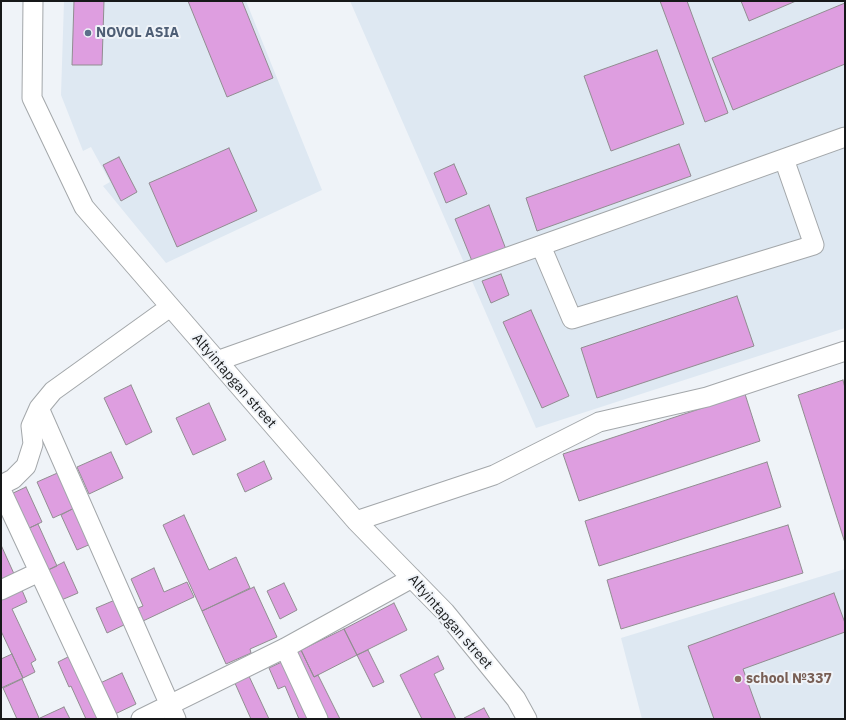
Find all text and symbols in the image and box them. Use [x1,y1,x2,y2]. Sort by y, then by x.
place label: NOVOL ASIA [96,25,179,41]
marker: NOVOL ASIA [83,28,93,38]
street label: Altyintapgan street [188,330,280,432]
street label: Altyintapgan street [404,571,496,673]
place label: school №337 [746,671,832,687]
marker: school №337 [733,674,743,684]

